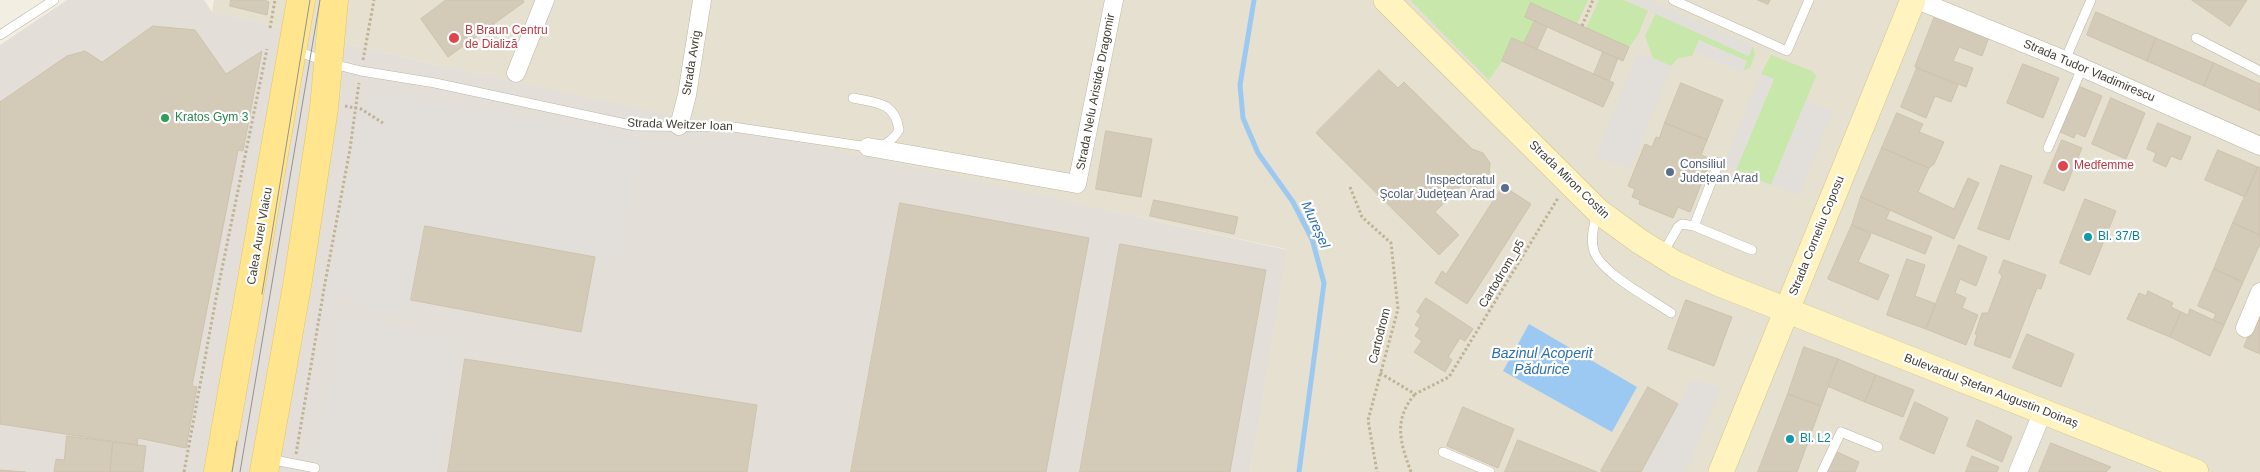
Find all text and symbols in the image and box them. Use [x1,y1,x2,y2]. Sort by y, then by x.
street label: Strada Nelu Aristide Dragomir [1074,12,1118,172]
place label: B Braun Centru de Dializă [465,24,548,52]
street label: Strada Avrig [680,29,704,97]
marker: B Braun Centru de Dializă [447,31,461,45]
street label: Strada Tudor Vladimirescu [2021,37,2157,105]
place label: Kratos Gym 3 [175,111,248,125]
marker: Kratos Gym 3 [159,112,171,124]
street label: Strada Weitzer Ioan [627,116,733,134]
street label: Strada Miron Costin [1526,138,1612,222]
place label: Consiliul Județean Arad [1680,158,1758,186]
marker: Medfemme [2056,159,2070,173]
place label: Medfemme [2074,159,2134,173]
marker: Consiliul Județean Arad [1664,166,1676,178]
place label: Inspectoratul Şcolar Judeţean Arad [1380,174,1495,202]
street label: Strada Corneliu Coposu [1786,174,1848,298]
marker: Inspectoratul Şcolar Judeţean Arad [1499,182,1511,194]
street label: Calea Aurel Vlaicu [244,186,276,286]
water label: Mureșel [1297,199,1333,251]
place label: Bl. 37/B [2098,230,2140,244]
marker: Bl. 37/B [2082,231,2094,243]
street label: Cartodrom_p5 [1476,237,1528,311]
street label: Cartodrom [1366,307,1394,365]
water label: Bazinul Acoperit Pădurice [1491,346,1593,378]
street label: Bulevardul Ștefan Augustin Doinaș [1902,351,2080,431]
place label: Bl. L2 [1800,432,1831,446]
marker: Bl. L2 [1784,433,1796,445]

